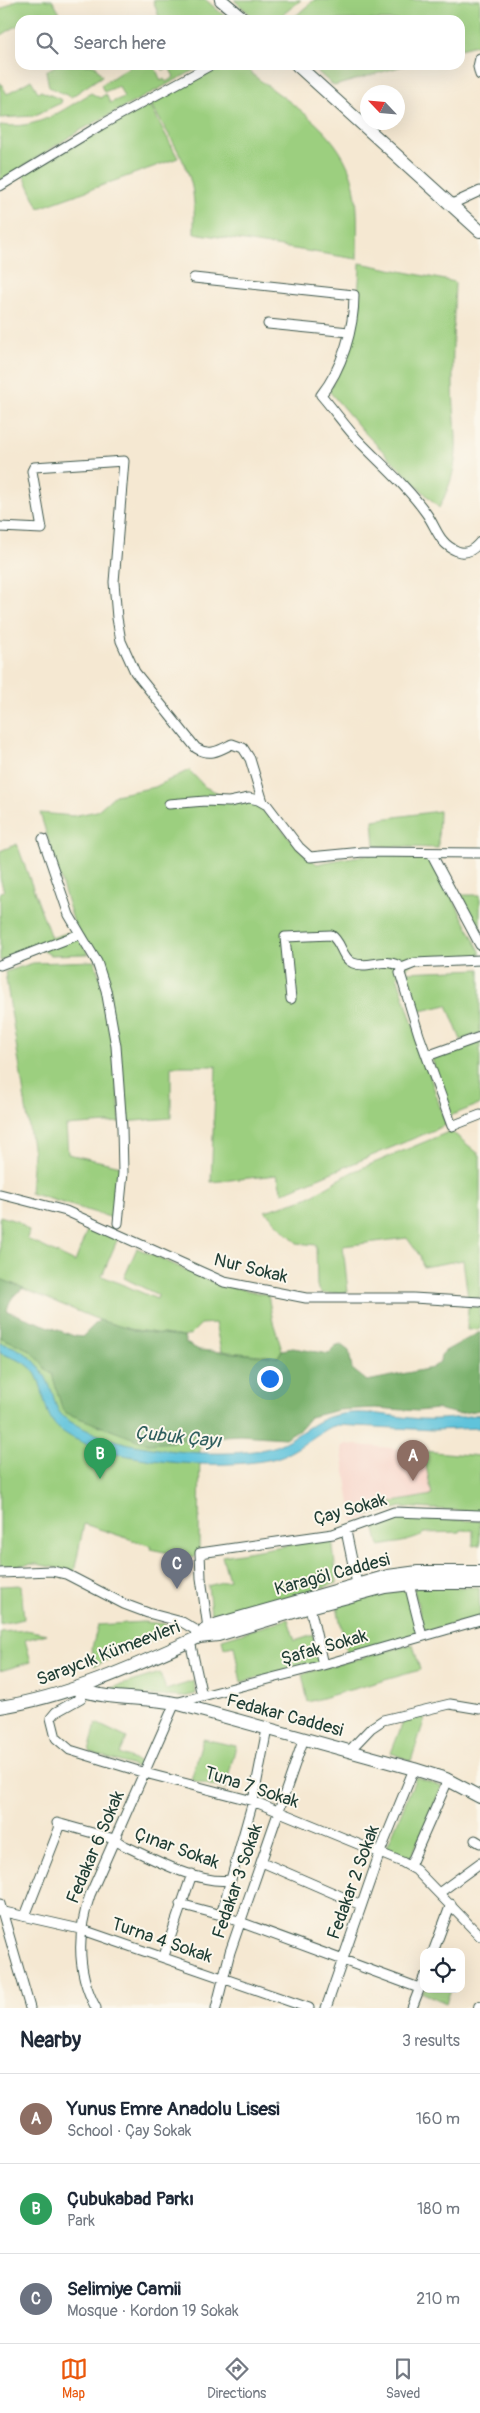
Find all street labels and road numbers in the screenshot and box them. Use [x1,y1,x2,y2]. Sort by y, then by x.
street label: Nur Sokak [212,1248,291,1289]
street label: Çay Sokak [311,1488,390,1531]
street label: Karagöl Caddesi [272,1548,392,1601]
street label: Saraycık Kümeevleri [33,1616,183,1691]
street label: Şafak Sokak [278,1624,371,1671]
street label: Fedakar Caddesi [224,1689,346,1742]
street label: Tuna 7 Sokak [202,1761,302,1814]
street label: Fedakar 6 Sokak [61,1787,130,1907]
street label: Fedakar 3 Sokak [207,1820,268,1942]
street label: Fedakar 2 Sokak [322,1821,385,1943]
street label: Çınar Sokak [131,1823,223,1875]
street label: Turna 4 Sokak [108,1912,216,1969]

